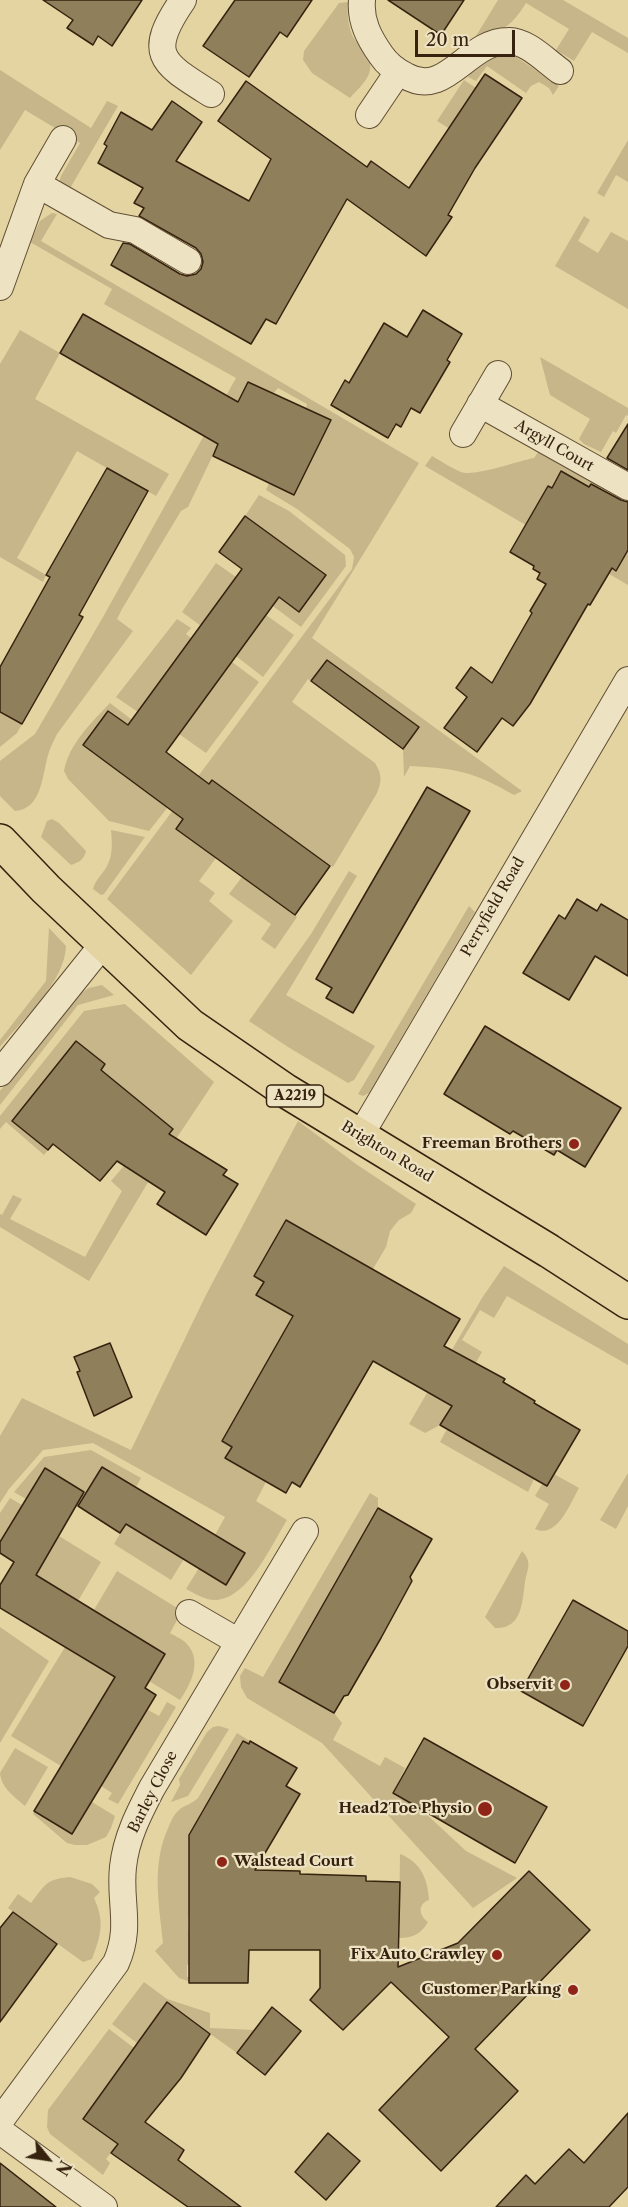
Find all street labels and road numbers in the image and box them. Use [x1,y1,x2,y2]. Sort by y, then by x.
street label: Argyll Court [511,416,597,476]
street label: Perryfield Road [457,854,529,960]
road number: A2219 [266,1085,324,1107]
street label: Brighton Road [338,1118,436,1186]
street label: Barley Close [125,1748,181,1836]

